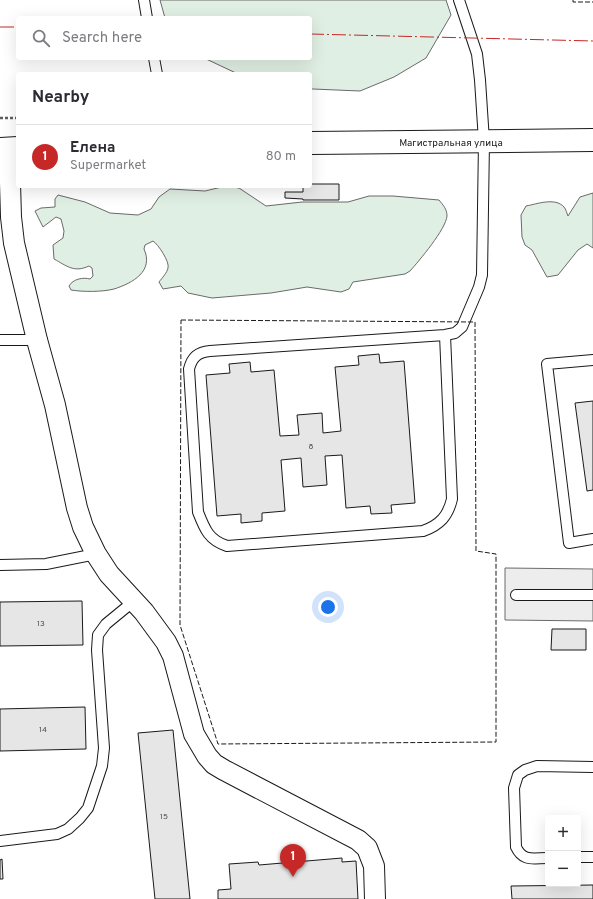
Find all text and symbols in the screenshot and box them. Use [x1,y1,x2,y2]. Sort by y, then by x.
search box [16,16,312,60]
icon: search [30,27,52,49]
text: Search here [62,29,142,48]
text: Nearby [32,87,89,109]
street label: Магистральная улица [399,137,503,150]
text: Елена [70,139,115,158]
text: 1 [42,149,48,165]
text: 80 m [266,149,296,165]
text: Supermarket [70,158,146,174]
house number: 8 [309,442,314,452]
your location [318,597,338,617]
house number: 13 [37,619,45,629]
house number: 14 [39,725,47,735]
house number: 15 [160,812,168,822]
map controls [545,815,581,887]
button: + [545,815,581,851]
pin: 1 [280,844,306,877]
button: − [545,851,581,887]

